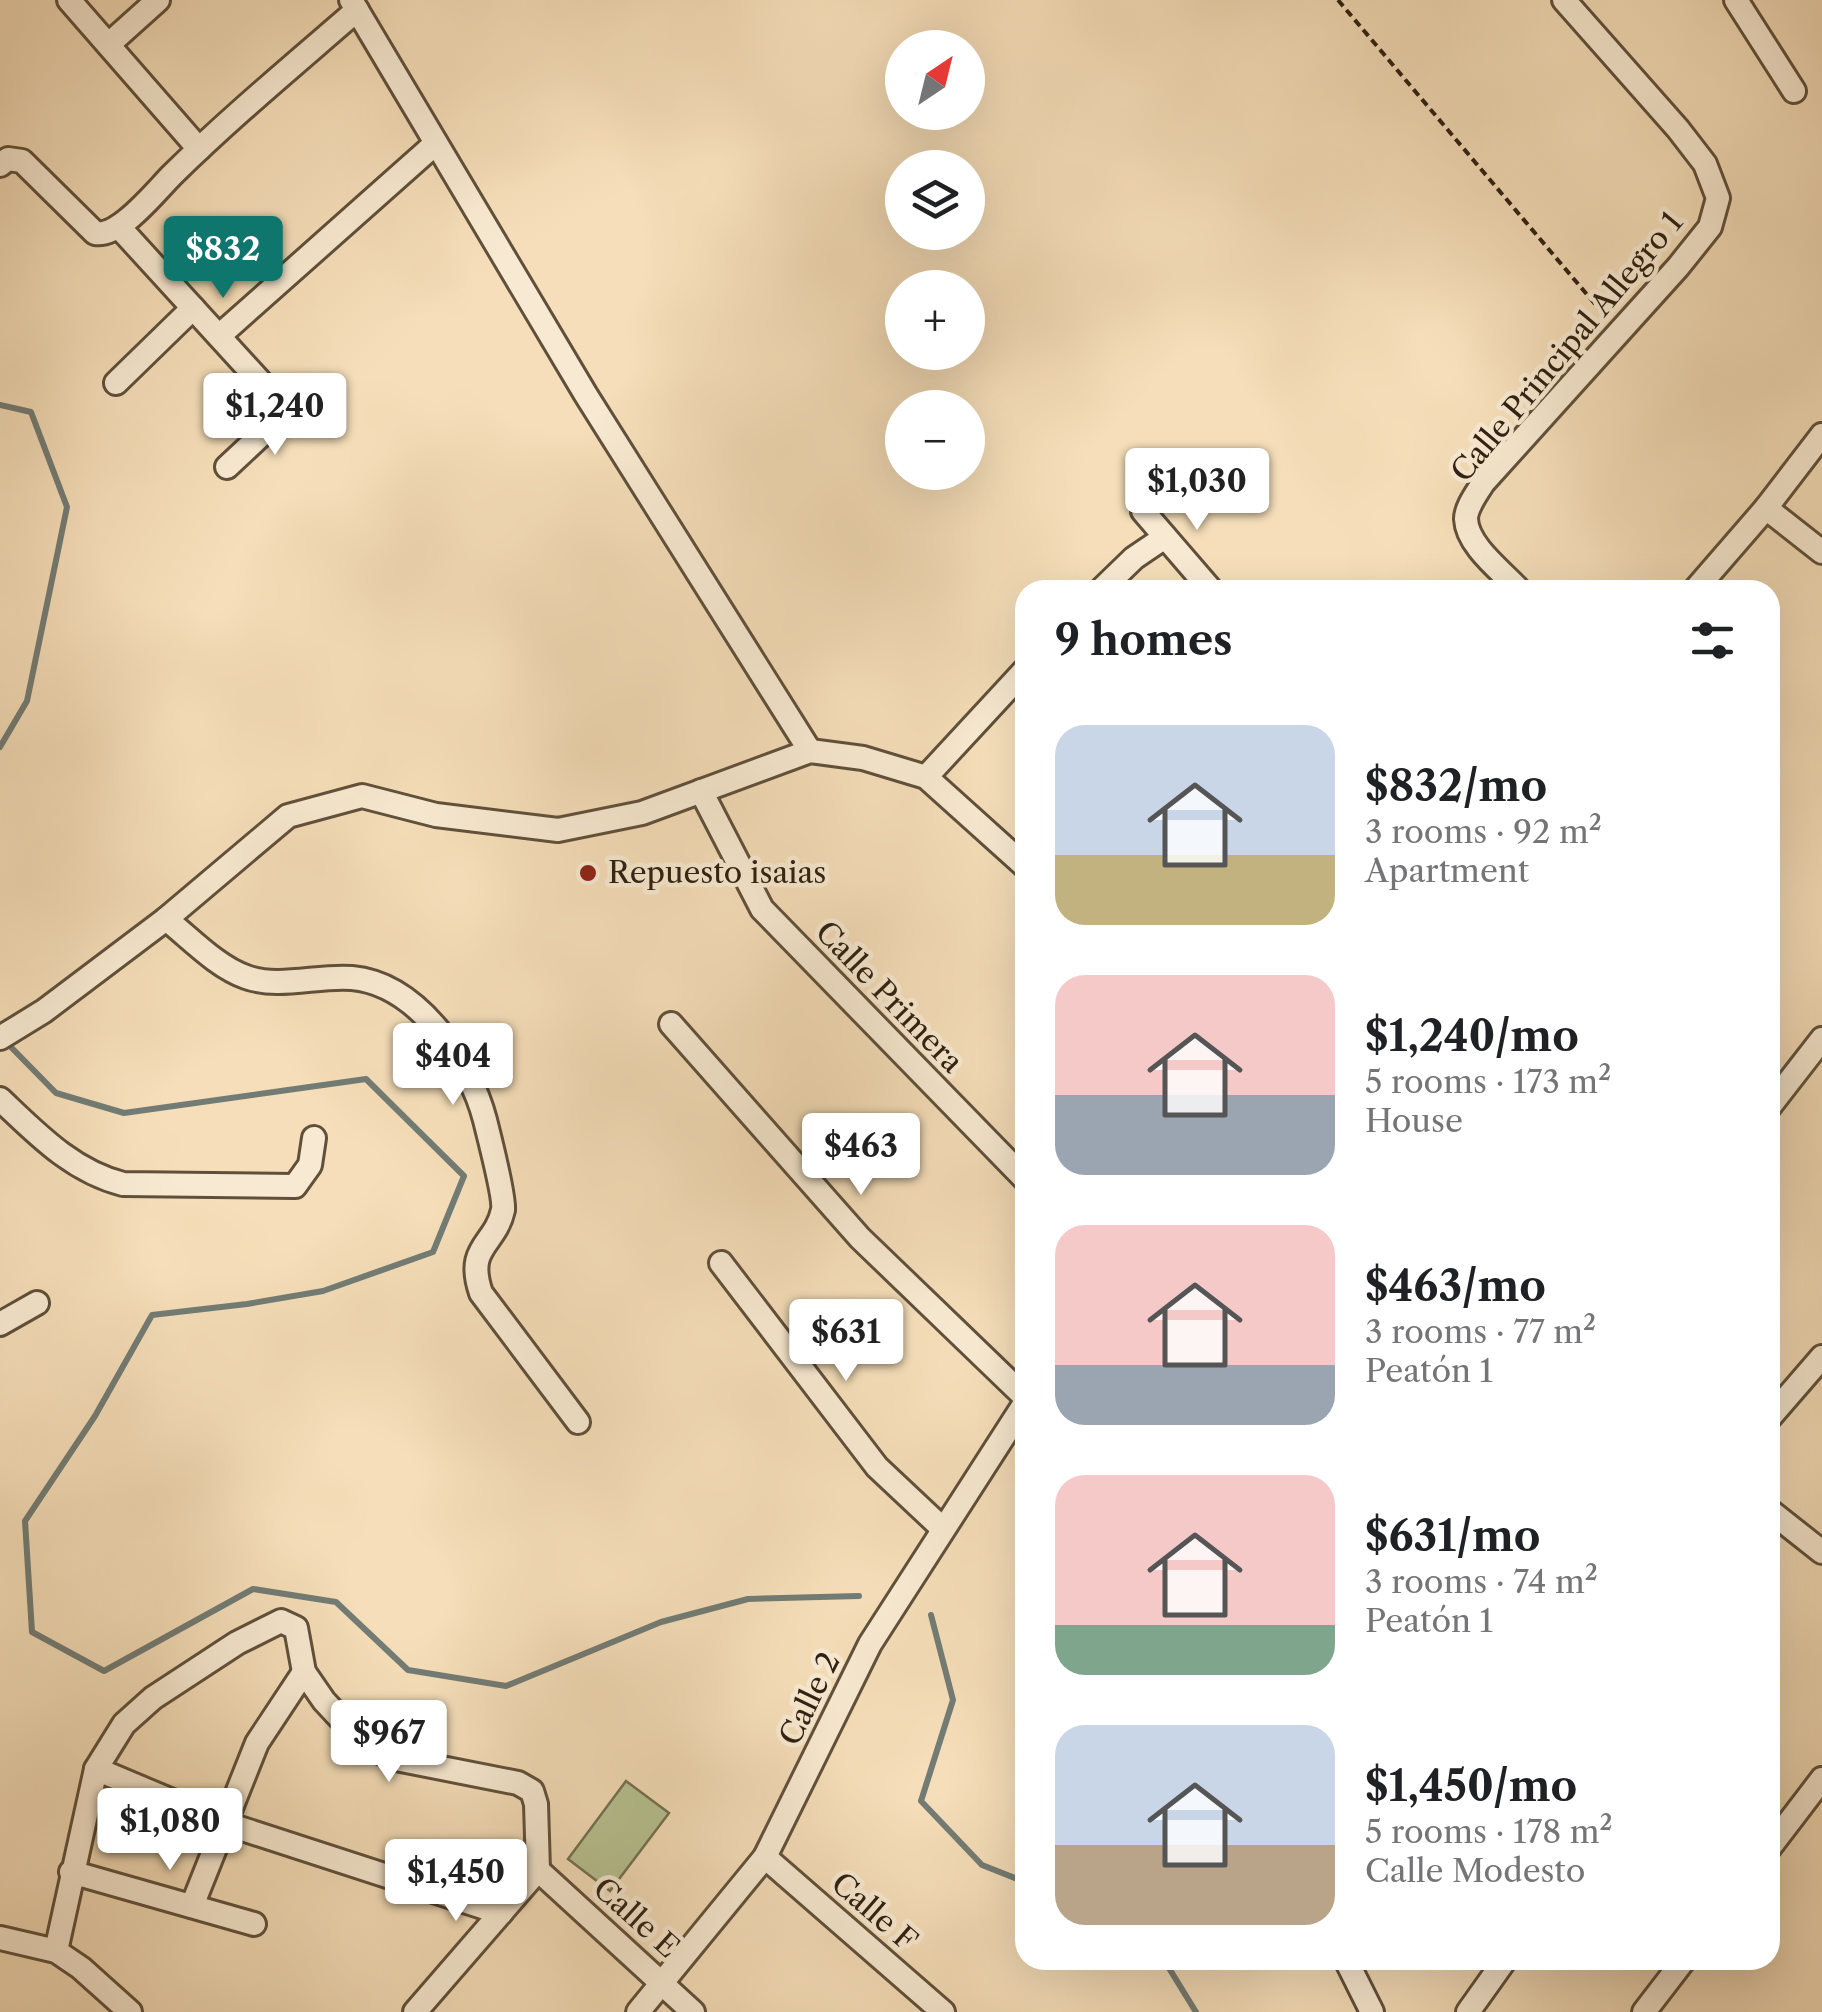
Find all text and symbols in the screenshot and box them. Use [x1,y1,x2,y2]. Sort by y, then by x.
north arrow [885,30,985,130]
map controls [885,30,985,490]
button: layers [885,150,985,250]
street label: Calle Principal Allegro 1 [1443,204,1691,489]
pin: $832 [164,216,282,301]
text: $832 [186,229,260,268]
button: + [885,270,985,370]
pin: $1,240 [194,373,356,458]
text: $1,240 [225,386,325,425]
button: − [885,390,985,490]
pin: $1,030 [1116,448,1278,533]
text: $1,030 [1147,461,1247,500]
icon: filters [1685,613,1740,668]
text: 9 homes [1055,614,1233,666]
text: $832/mo [1365,760,1547,812]
icon: home [1135,765,1255,885]
text: 3 rooms · 92 m² [1365,812,1602,851]
text: Apartment [1365,851,1529,890]
place label: Repuesto isaias [608,854,826,891]
marker: Repuesto isaias [577,862,599,884]
street label: Calle Primera [808,913,971,1080]
text: $1,240/mo [1365,1010,1579,1062]
icon: home [1135,1015,1255,1135]
pin: $404 [394,1023,512,1108]
text: $404 [415,1036,491,1075]
text: 5 rooms · 173 m² [1365,1062,1611,1101]
text: House [1365,1101,1463,1140]
pin: $463 [802,1113,920,1198]
text: $463 [824,1126,898,1165]
text: $463/mo [1365,1260,1546,1312]
icon: home [1135,1265,1255,1385]
pin: $631 [787,1299,905,1384]
text: $631 [811,1312,881,1351]
text: 3 rooms · 77 m² [1365,1312,1596,1351]
text: Peatón 1 [1365,1351,1493,1390]
text: $631/mo [1365,1510,1540,1562]
icon: home [1135,1515,1255,1635]
text: 3 rooms · 74 m² [1365,1562,1598,1601]
text: Peatón 1 [1365,1601,1493,1640]
street label: Calle 2 [771,1646,848,1751]
pin: $967 [330,1700,448,1785]
text: $967 [353,1713,425,1752]
text: $1,450/mo [1365,1760,1577,1812]
icon: home [1135,1765,1255,1885]
pin: $1,080 [89,1788,251,1873]
text: $1,080 [119,1801,221,1840]
text: 5 rooms · 178 m² [1365,1812,1613,1851]
pin: $1,450 [375,1839,537,1924]
text: Calle Modesto [1365,1851,1585,1890]
text: $1,450 [407,1852,505,1891]
street label: Calle F [824,1865,925,1959]
street label: Calle E [586,1870,687,1966]

